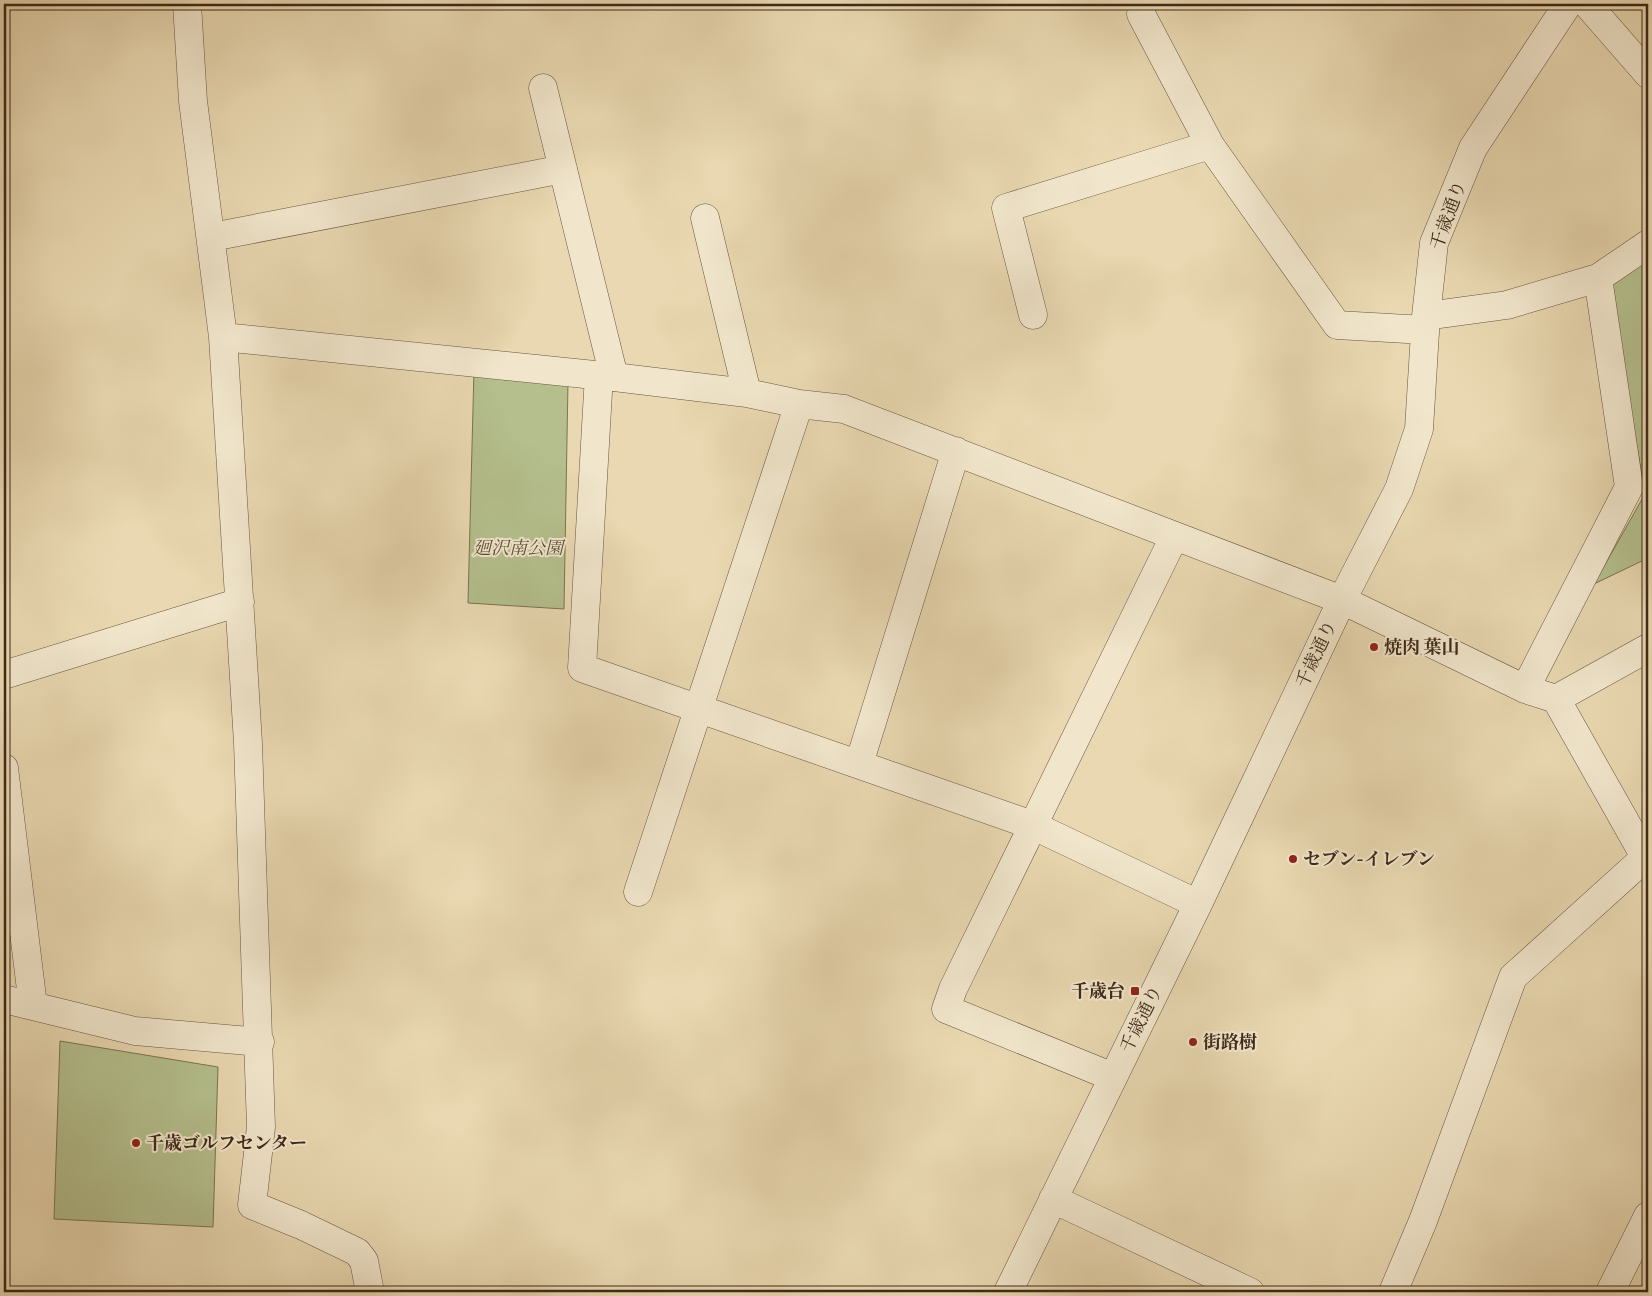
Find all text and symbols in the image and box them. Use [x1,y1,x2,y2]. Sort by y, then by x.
street label: 千歳通り [1425,177,1473,254]
park label: 廻沢南公園 [473,537,566,562]
street label: 千歳通り [1291,617,1344,693]
place label: 焼肉 葉山 [1384,636,1460,661]
marker: 焼肉 葉山 [1368,641,1380,653]
place label: セブン-イレブン [1303,848,1435,873]
marker: セブン-イレブン [1287,853,1299,865]
place label: 千歳台 [1071,980,1125,1005]
street label: 千歳通り [1115,982,1169,1057]
marker: 千歳台 [1129,985,1141,997]
place label: 街路樹 [1203,1031,1257,1056]
marker: 街路樹 [1187,1036,1199,1048]
place label: 千歳ゴルフセンター [146,1132,307,1157]
marker: 千歳ゴルフセンター [130,1137,142,1149]

